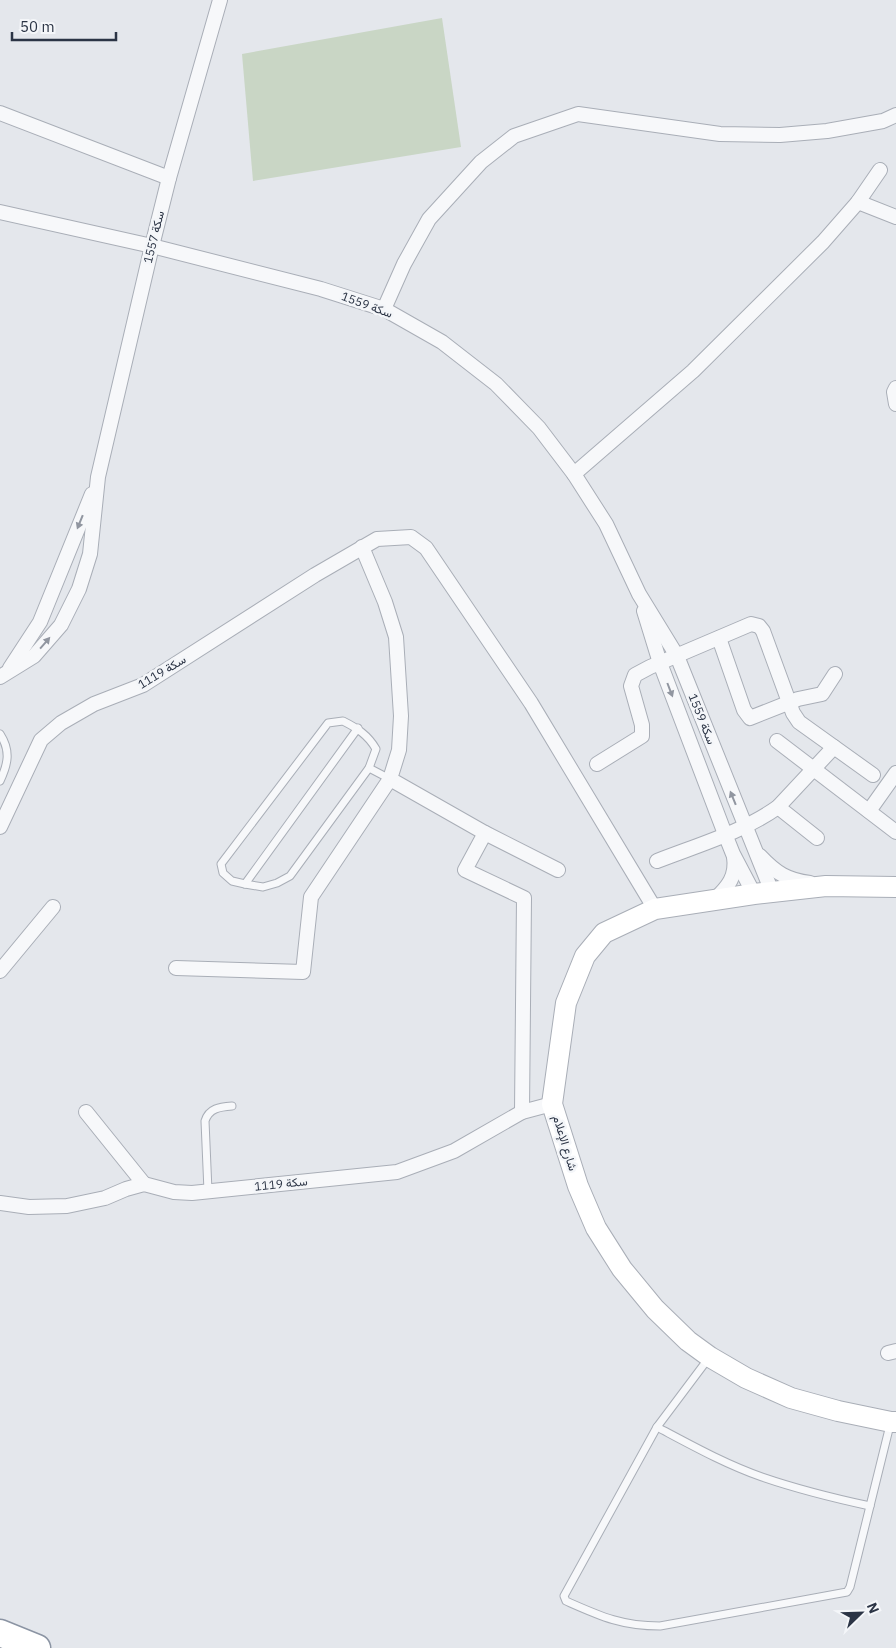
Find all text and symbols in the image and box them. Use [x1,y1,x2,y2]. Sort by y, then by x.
scale bar [12,10,116,42]
text: 50 m [20,17,55,36]
street label: سكة 1557 [140,209,167,265]
street label: سكة 1559 [339,288,395,321]
one-way arrow [76,515,84,530]
one-way arrow [39,638,51,650]
street label: سكة 1119 [135,651,189,692]
one-way arrow [666,683,674,698]
street label: سكة 1559 [685,691,719,746]
one-way arrow [729,791,737,805]
street label: شارع الإعلام [548,1113,581,1173]
street label: سكة 1119 [254,1173,308,1194]
north arrow [836,1588,886,1638]
text: N [863,1600,883,1616]

